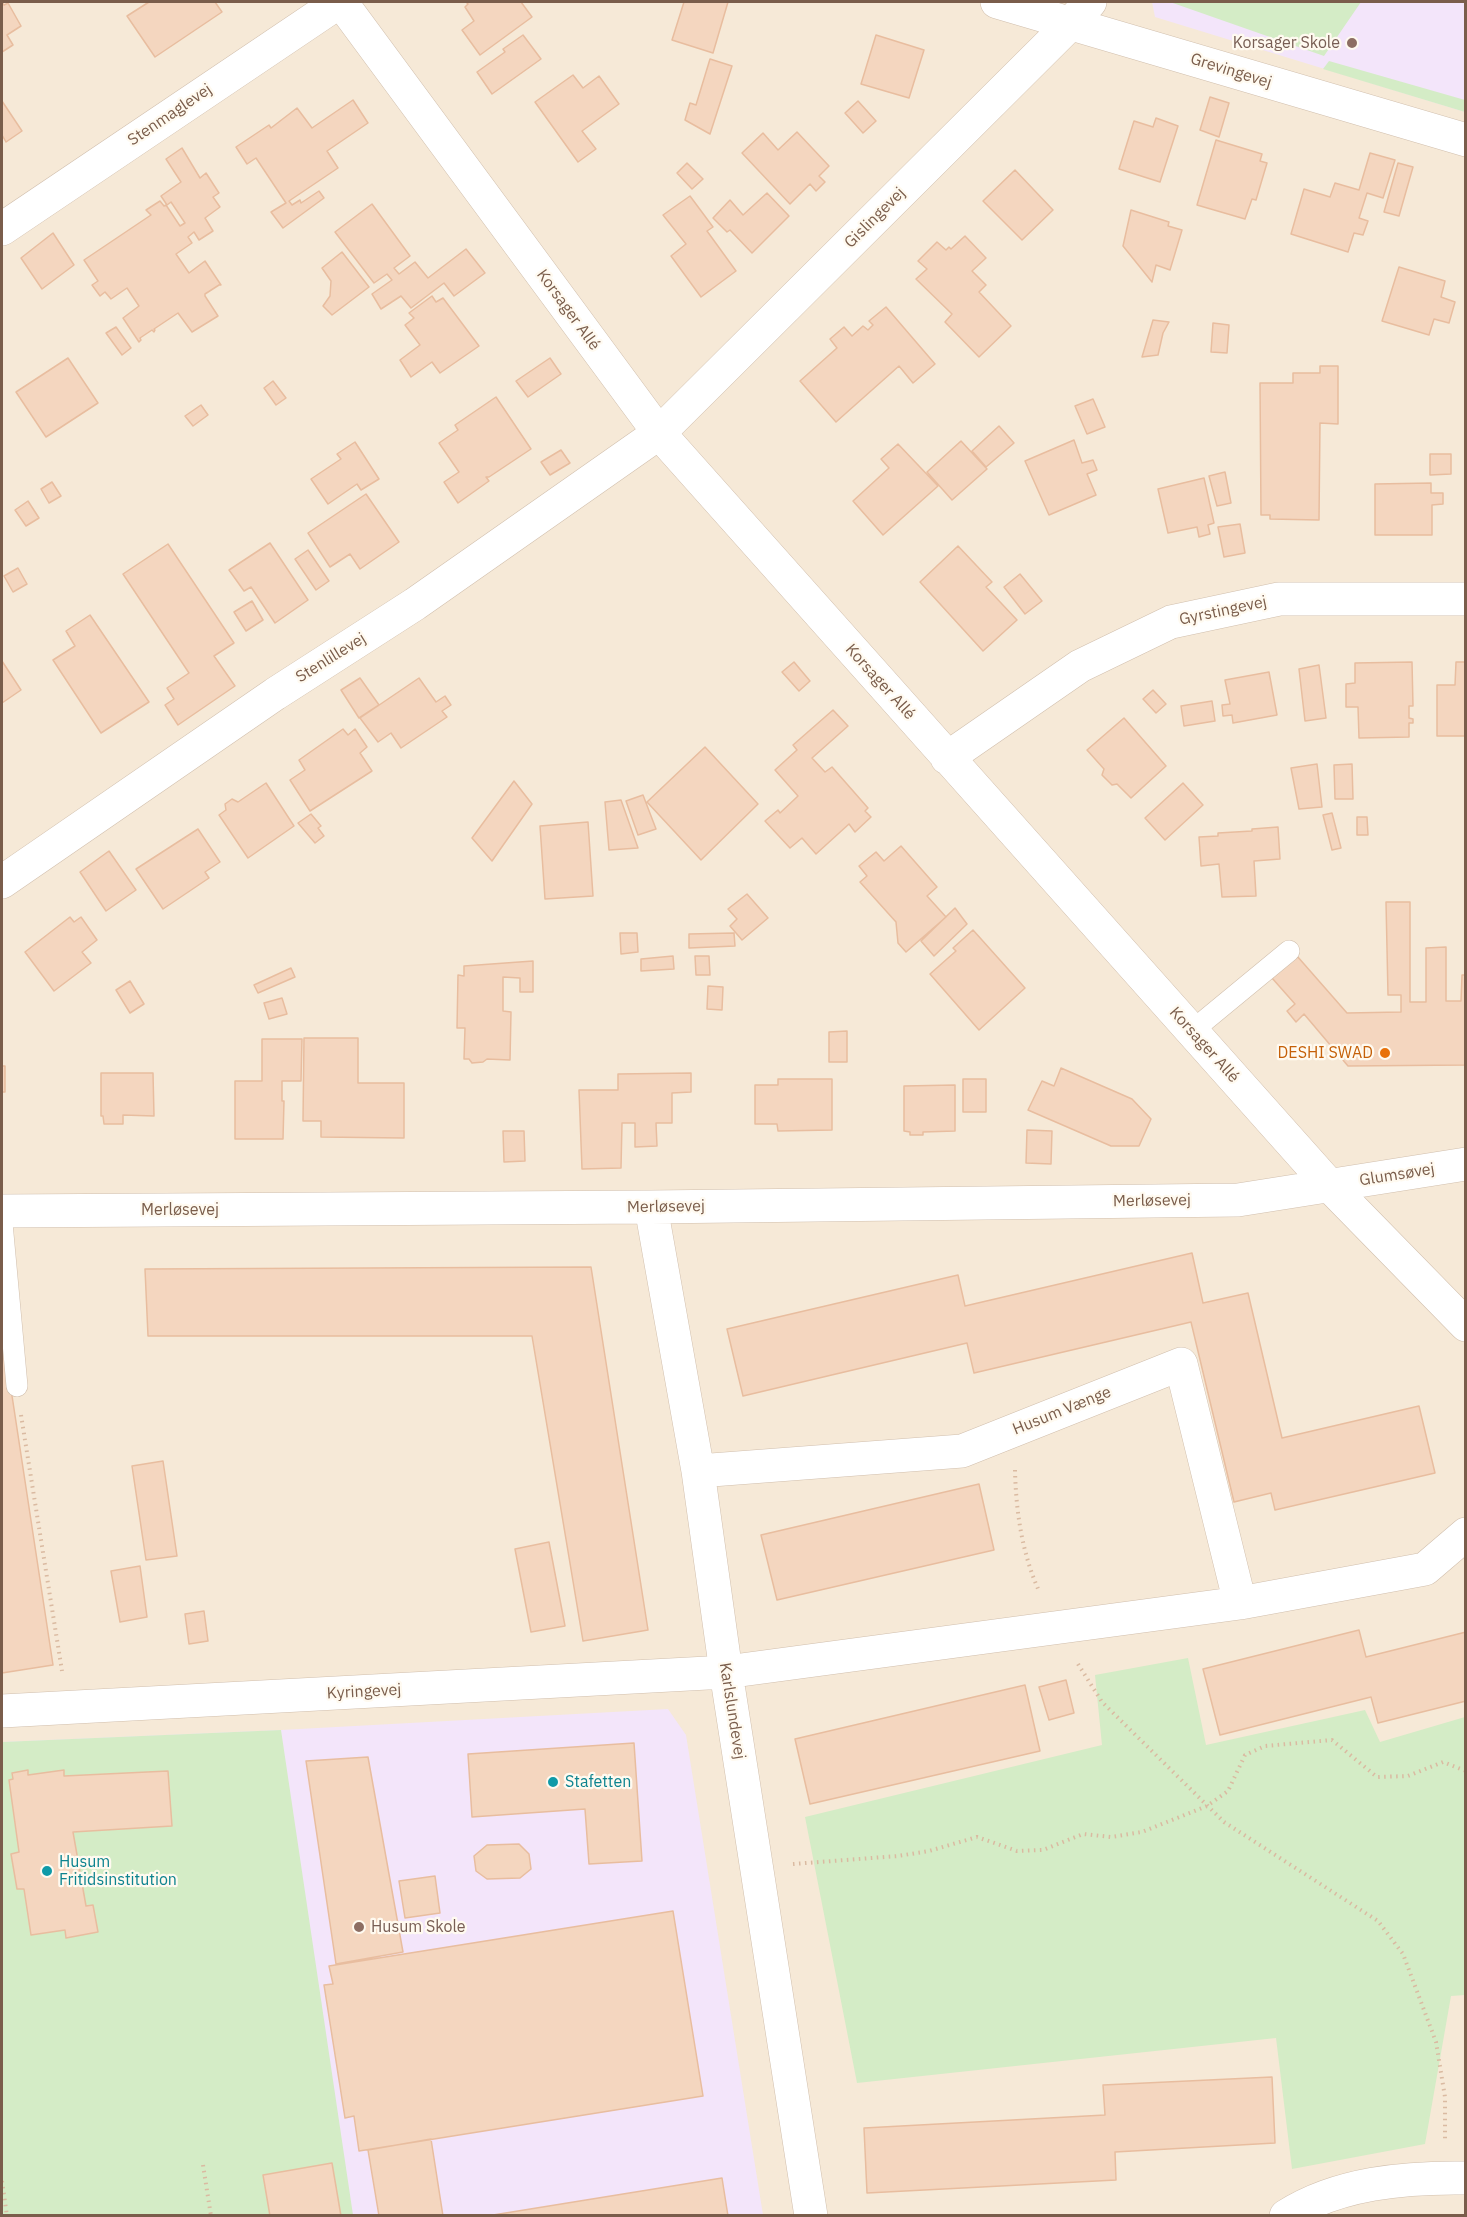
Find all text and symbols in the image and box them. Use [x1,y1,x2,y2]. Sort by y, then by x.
place label: Korsager Skole [1233,33,1340,53]
marker: Korsager Skole [1345,36,1359,50]
street label: Grevingevej [1188,50,1274,92]
street label: Stenmaglevej [124,80,216,150]
street label: Gislingevej [841,184,909,252]
street label: Korsager Allé [532,266,604,354]
street label: Gyrstingevej [1178,592,1268,630]
street label: Stenlillevej [292,629,370,687]
street label: Korsager Allé [841,640,919,724]
street label: Korsager Allé [1165,1003,1243,1087]
place label: DESHI SWAD [1278,1043,1373,1063]
marker: DESHI SWAD [1378,1046,1392,1060]
street label: Glumsøvej [1358,1160,1436,1190]
street label: Merløsevej [1113,1191,1191,1211]
street label: Merløsevej [627,1197,705,1217]
street label: Merløsevej [141,1200,219,1220]
street label: Husum Vænge [1010,1383,1114,1439]
street label: Karlslundevej [715,1661,749,1761]
street label: Kyringevej [326,1680,402,1704]
place label: Stafetten [565,1772,631,1792]
marker: Stafetten [546,1775,560,1789]
place label: Husum Fritidsinstitution [59,1852,177,1890]
marker: Husum Fritidsinstitution [40,1864,54,1878]
place label: Husum Skole [371,1917,466,1937]
marker: Husum Skole [352,1920,366,1934]

